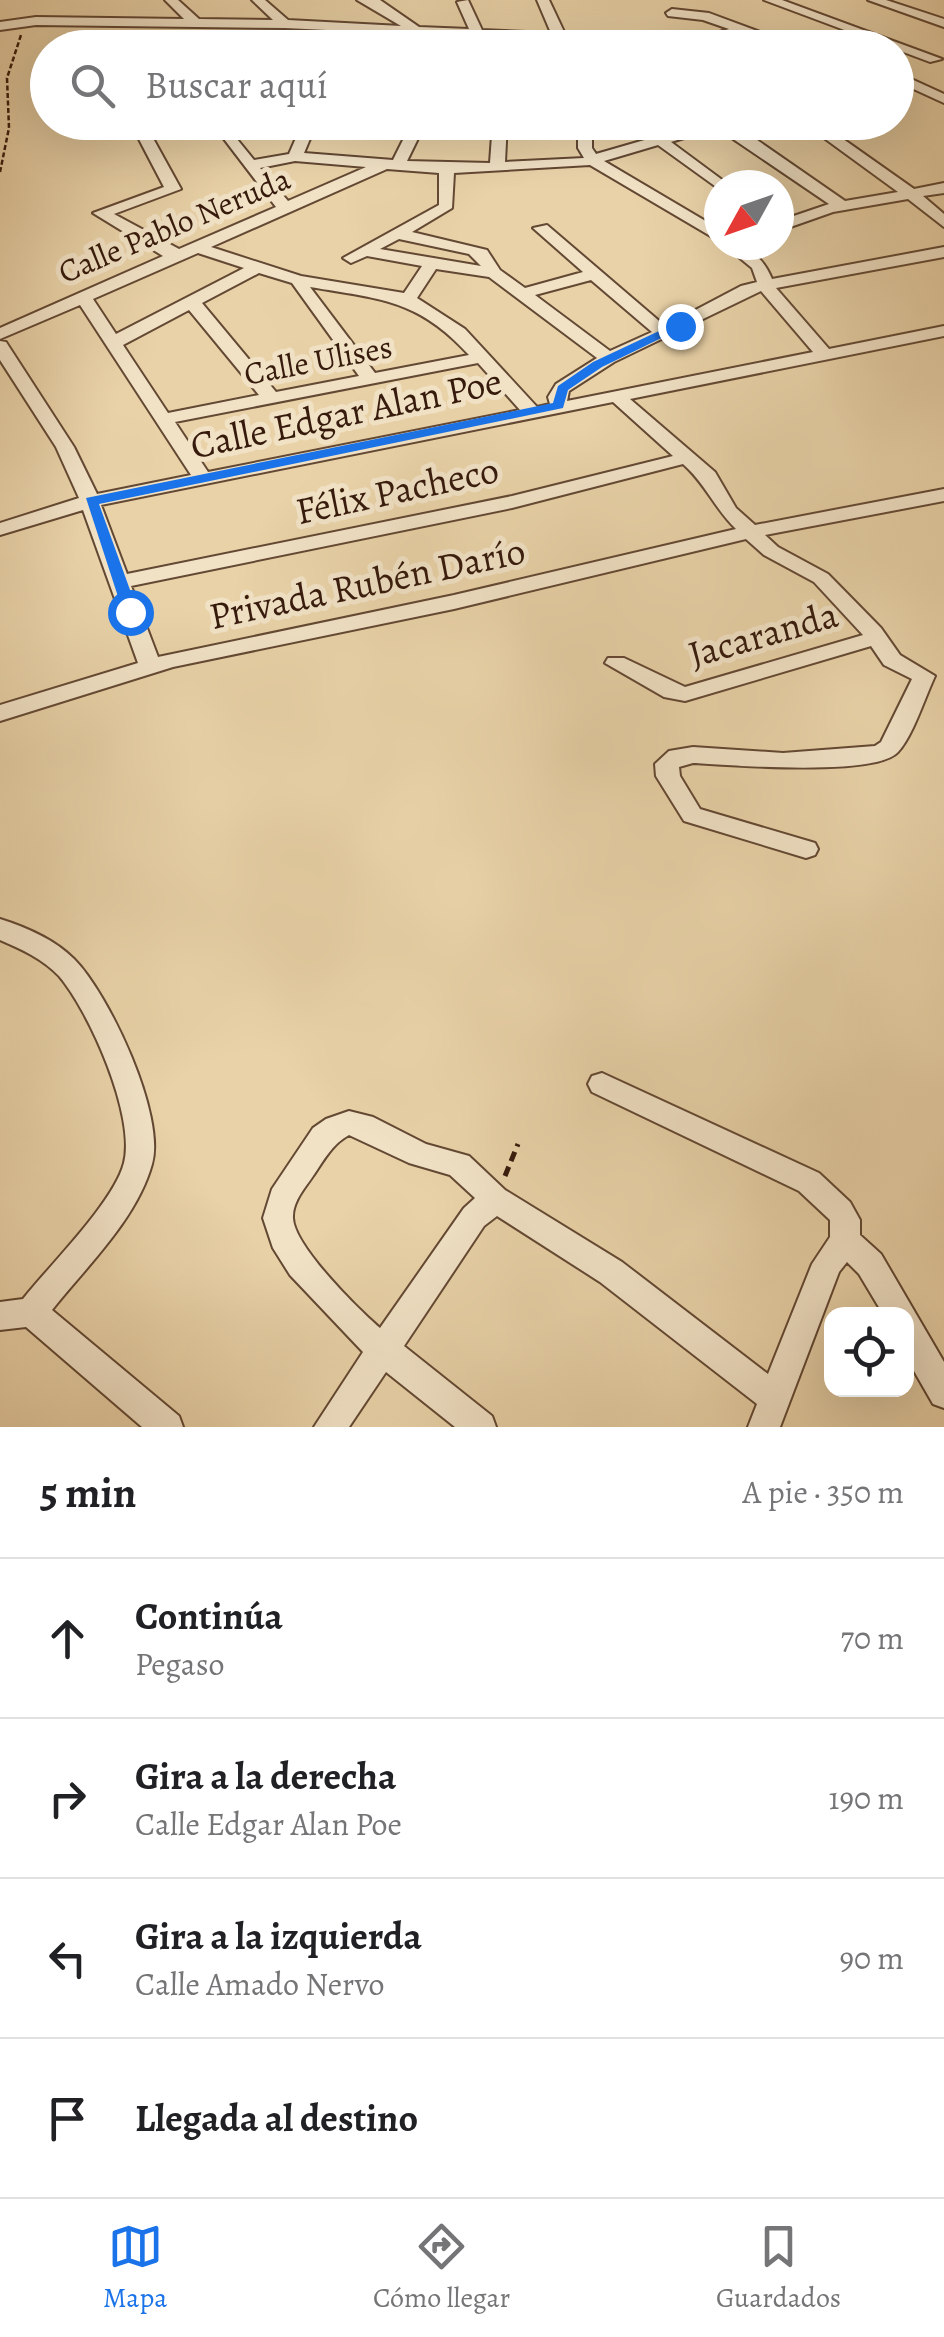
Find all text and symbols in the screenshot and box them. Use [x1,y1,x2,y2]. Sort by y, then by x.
search box [30,30,914,140]
icon: search [65,58,120,113]
text: Buscar aquí [145,59,328,111]
street label: Calle Pablo Neruda [51,156,297,294]
north arrow [704,170,794,260]
route end [658,304,704,350]
street label: Calle Ulises [240,324,396,396]
street label: Calle Edgar Alan Poe [186,355,506,471]
street label: Félix Pacheco [291,443,503,537]
street label: Privada Rubén Darío [204,524,530,642]
street label: Jacaranda [682,588,844,680]
route start [108,590,154,636]
map controls [824,1307,914,1397]
button: locate [824,1307,914,1397]
text: 5 min [40,1464,136,1521]
text: A pie · 350 m [743,1470,904,1514]
text: Continúa [135,1590,283,1642]
icon: ahead [40,1611,95,1666]
text: 70 m [841,1616,904,1660]
text: Pegaso [135,1642,225,1686]
text: Gira a la derecha [135,1750,396,1802]
icon: right [40,1771,95,1826]
text: 190 m [828,1776,904,1820]
text: Calle Edgar Alan Poe [135,1802,402,1846]
text: Gira a la izquierda [135,1910,422,1962]
icon: left [40,1931,95,1986]
text: 90 m [839,1936,904,1980]
text: Calle Amado Nervo [135,1962,384,2006]
icon: arrive [40,2091,95,2146]
text: Llegada al destino [135,2092,418,2144]
tab: Mapa [103,2219,167,2317]
tab: Cómo llegar [373,2219,510,2317]
tab: Guardados [716,2219,841,2317]

